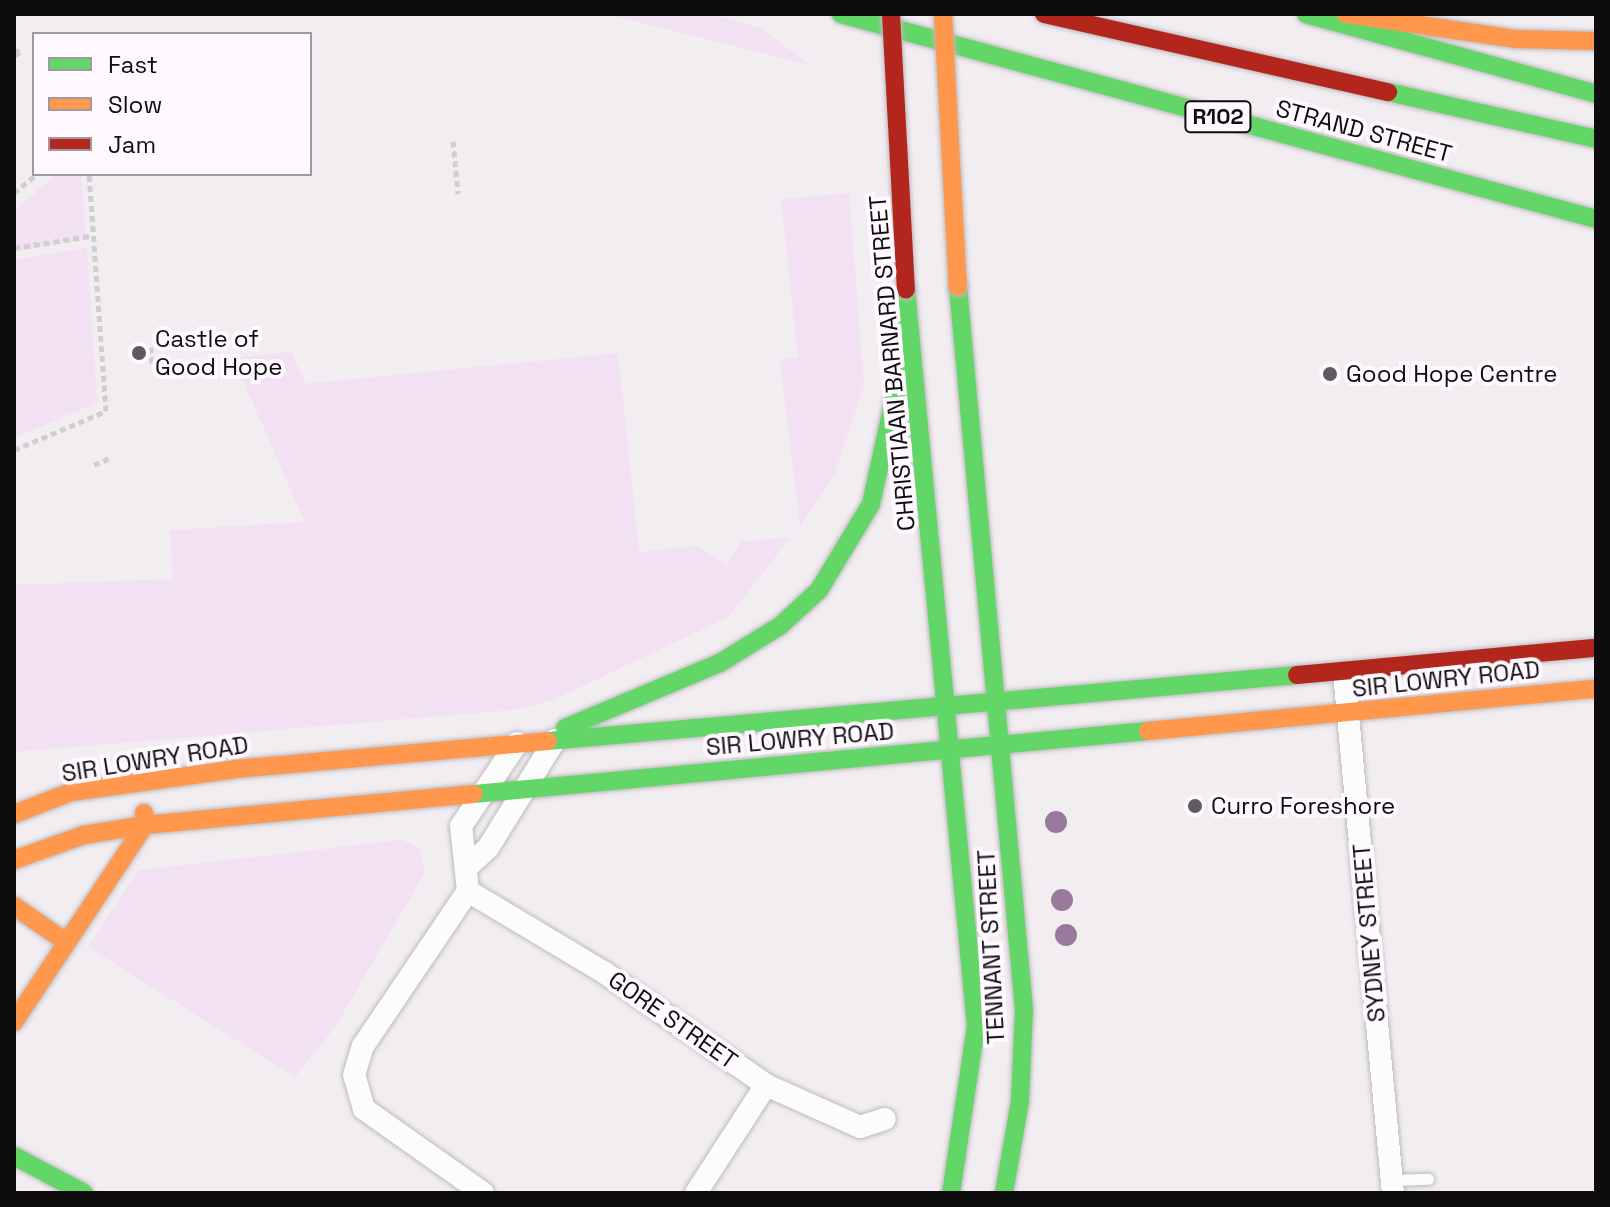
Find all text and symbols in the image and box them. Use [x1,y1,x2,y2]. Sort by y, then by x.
legend [32,32,312,176]
text: Fast [108,49,158,80]
text: Slow [108,89,162,120]
street label: STRAND STREET [1273,94,1455,168]
road number: R102 [1184,99,1252,135]
text: Jam [108,129,156,160]
street label: CHRISTIAAN BARNARD STREET [863,194,921,532]
place label: Castle of Good Hope [155,325,282,381]
marker: Castle of Good Hope [130,344,148,362]
place label: Good Hope Centre [1346,360,1557,388]
marker: Good Hope Centre [1321,365,1339,383]
street label: SIR LOWRY ROAD [1351,655,1541,703]
street label: SIR LOWRY ROAD [705,716,895,762]
street label: SIR LOWRY ROAD [59,730,251,788]
place label: Curro Foreshore [1211,792,1395,820]
marker: Curro Foreshore [1186,797,1204,815]
street label: SYDNEY STREET [1347,842,1391,1024]
street label: TENNANT STREET [972,849,1010,1045]
street label: GORE STREET [603,965,743,1075]

